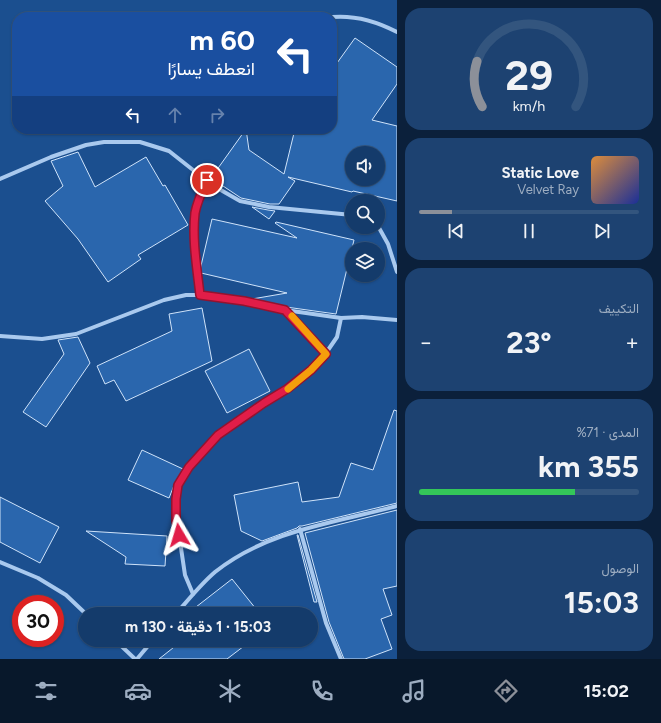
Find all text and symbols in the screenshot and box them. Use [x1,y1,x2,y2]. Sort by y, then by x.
text: 60 m [190,23,255,57]
icon: left [269,28,321,80]
text: 29 [505,50,553,100]
text: انعطف يسارًا [167,58,255,80]
text: km/h [513,97,545,115]
icon: left [122,104,144,126]
icon: ahead [164,104,186,126]
icon: right [206,104,228,126]
map controls [345,146,385,282]
button: sound [345,146,385,186]
pin [190,163,224,197]
text: Static Love [501,164,579,182]
icon: arrive [196,169,218,191]
text: Velvet Ray [517,182,579,197]
button: search [345,194,385,234]
icon: previous [445,220,467,242]
icon: pause [518,220,540,242]
icon: next [591,220,613,242]
button: layers [345,242,385,282]
text: التكييف [599,301,639,316]
text: 23° [506,324,552,361]
text: − [419,329,433,356]
text: + [625,329,639,356]
text: المدى · 71% [576,425,639,440]
text: 355 km [538,448,639,485]
position arrow [158,514,200,556]
text: الوصول [601,561,639,576]
text: 15:03 [564,584,639,621]
speed limit sign: 30 [12,595,64,647]
text: 15:03 · 1 دقيقة · 130 m [125,618,271,636]
icon: filters [32,677,60,705]
icon: car [124,677,152,705]
icon: climate [216,677,244,705]
icon: phone [308,677,336,705]
icon: music [400,677,428,705]
icon: directions [492,677,520,705]
text: 15:02 [583,680,629,702]

